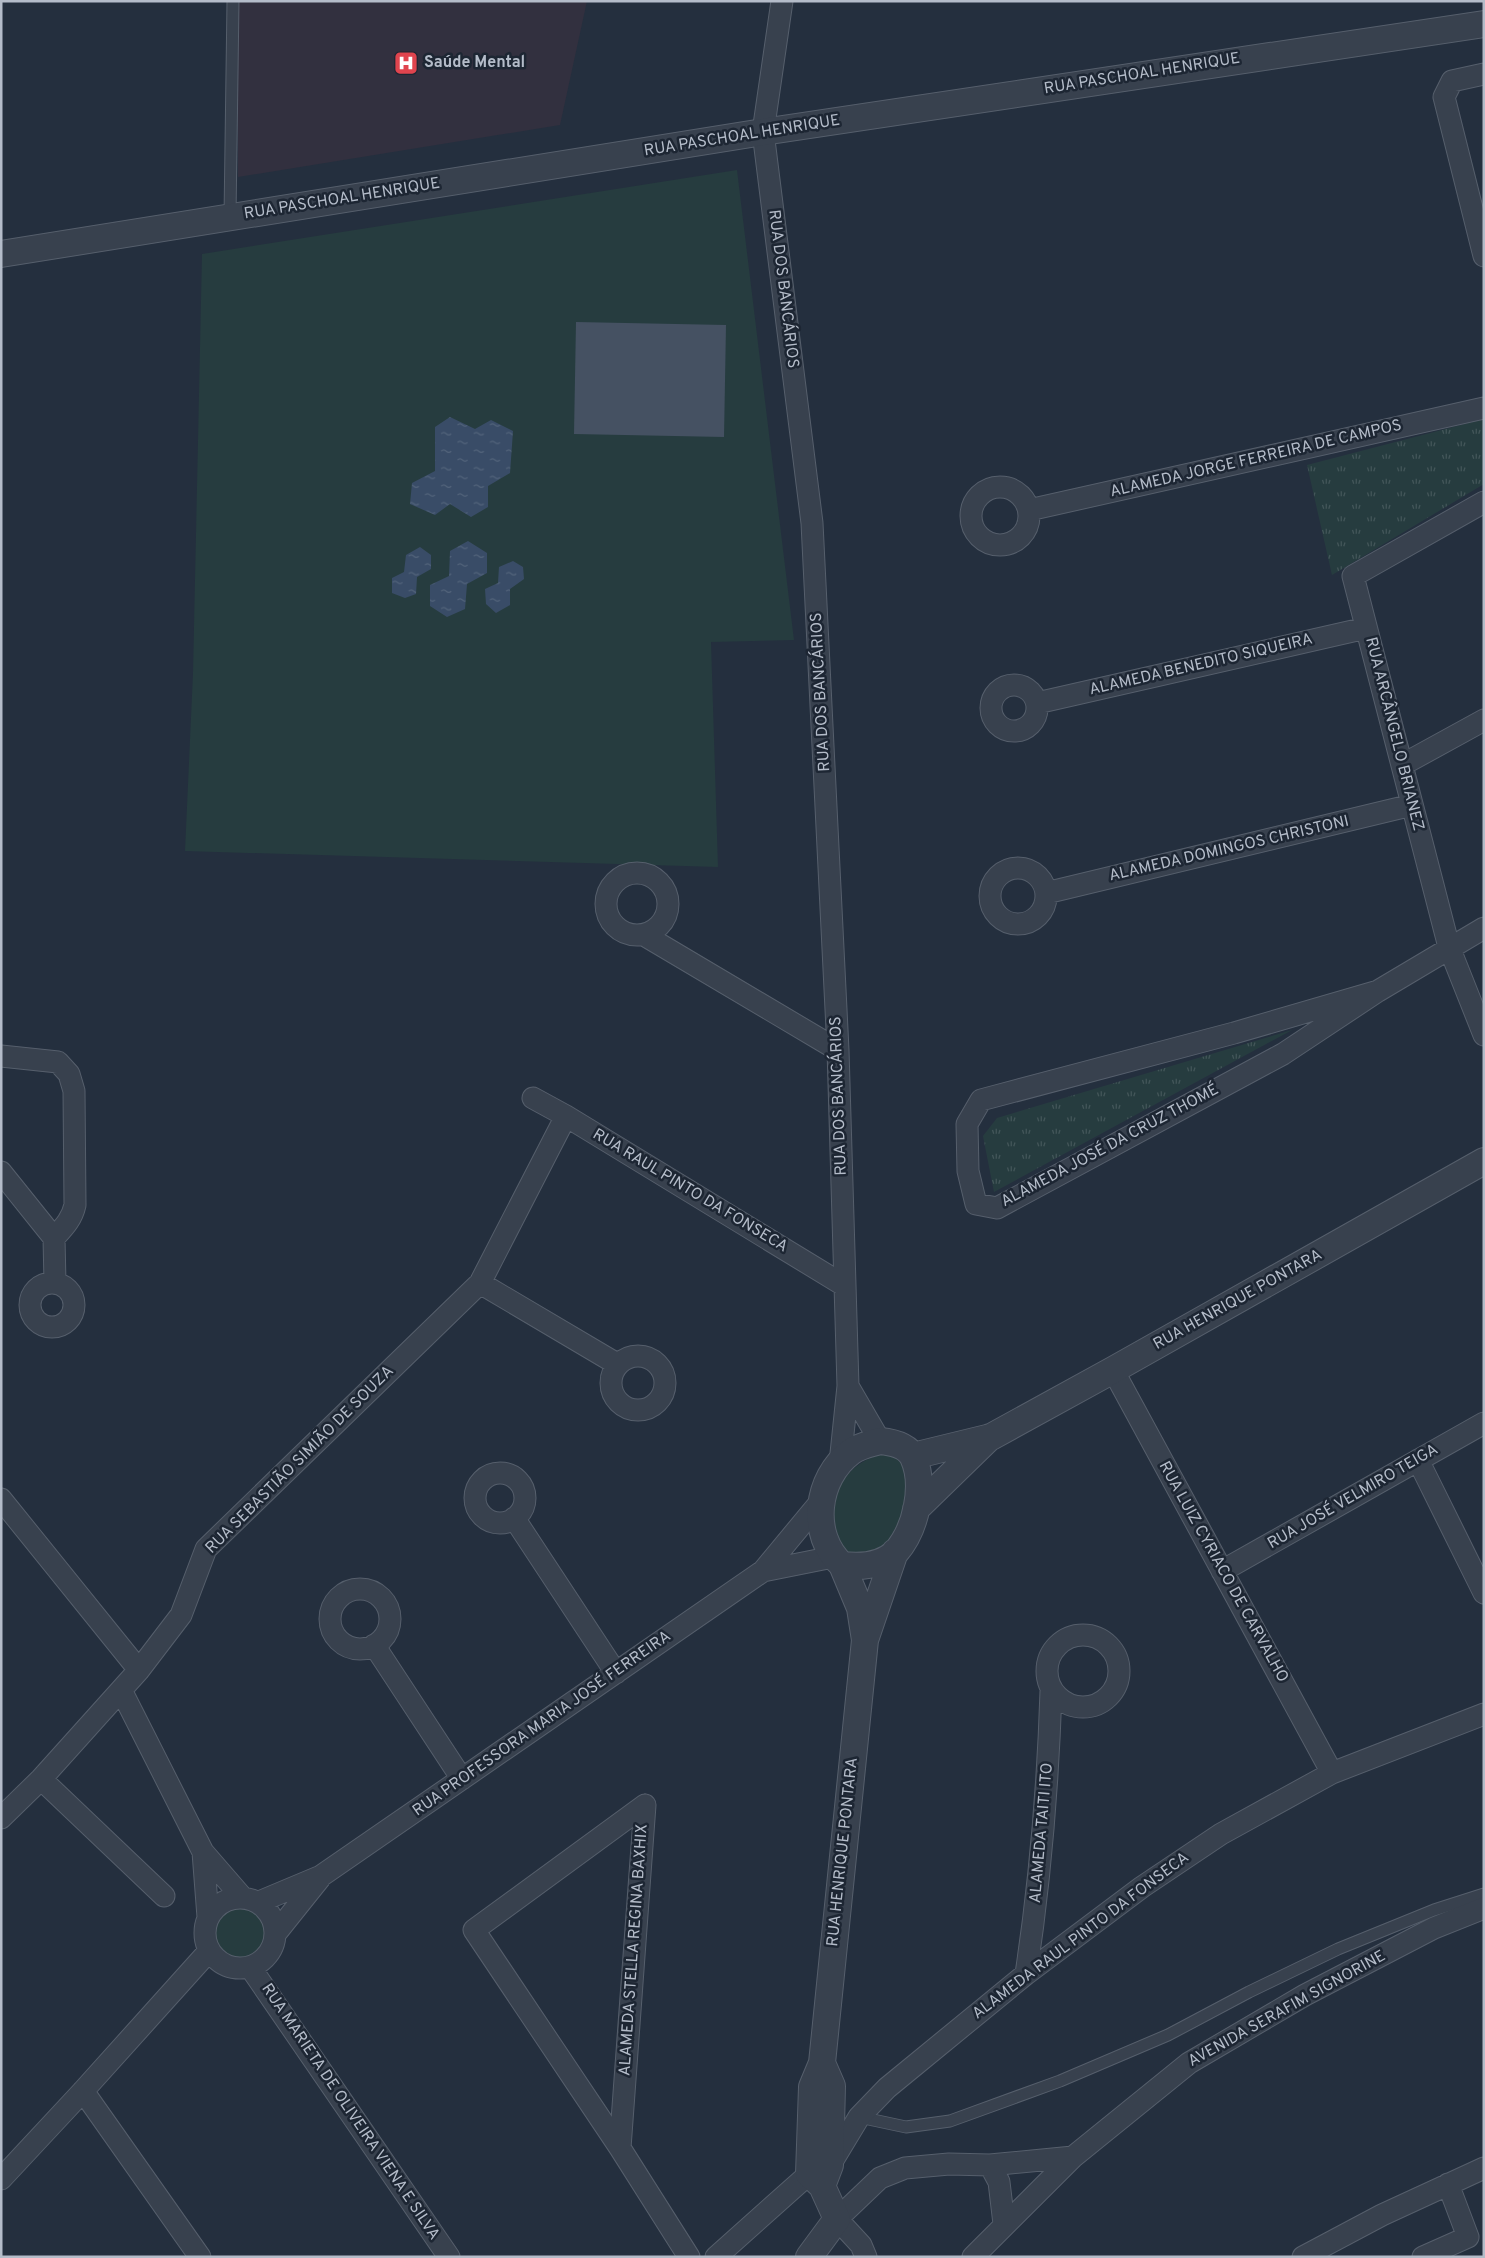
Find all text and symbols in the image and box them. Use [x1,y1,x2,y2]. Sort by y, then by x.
street label: RUA PASCHOAL HENRIQUE [1043,49,1241,99]
hospital icon: Saúde Mental [393,50,419,76]
place label: Saúde Mental [424,53,525,73]
street label: RUA PASCHOAL HENRIQUE [643,111,841,161]
street label: RUA PASCHOAL HENRIQUE [243,174,441,224]
street label: RUA DOS BANCÁRIOS [763,208,805,369]
street label: ALAMEDA JORGE FERREIRA DE CAMPOS [1108,416,1404,502]
street label: RUA DOS BANCÁRIOS [805,612,835,772]
street label: ALAMEDA BENEDITO SIQUEIRA [1087,630,1315,700]
street label: RUA ARCÂNGELO BRIANEZ [1360,635,1430,833]
street label: ALAMEDA DOMINGOS CHRISTONI [1107,812,1351,886]
street label: RUA DOS BANCÁRIOS [824,1016,852,1176]
street label: ALAMEDA JOSÉ DA CRUZ THOMÉ [997,1078,1222,1212]
street label: RUA RAUL PINTO DA FONSECA [589,1125,791,1257]
street label: RUA HENRIQUE PONTARA [1150,1245,1326,1355]
street label: RUA SEBASTIÃO SIMIÃO DE SOUZA [200,1359,398,1558]
street label: RUA JOSÉ VELMIRO TEIGA [1263,1438,1442,1554]
street label: RUA LUIZ CYRIACO DE CARVALHO [1154,1458,1292,1686]
street label: RUA PROFESSORA MARIA JOSÉ FERREIRA [408,1625,675,1821]
street label: RUA HENRIQUE PONTARA [823,1756,863,1948]
street label: ALAMEDA TAITI ITO [1026,1762,1058,1904]
street label: ALAMEDA STELLA REGINA BAXHIX [615,1823,653,2077]
street label: ALAMEDA RAUL PINTO DA FONSECA [969,1848,1193,2024]
street label: AVENIDA SERAFIM SIGNORINE [1185,1946,1389,2072]
street label: RUA MARIETA DE OLIVEIRA VIENA E SILVA [256,1980,444,2244]

